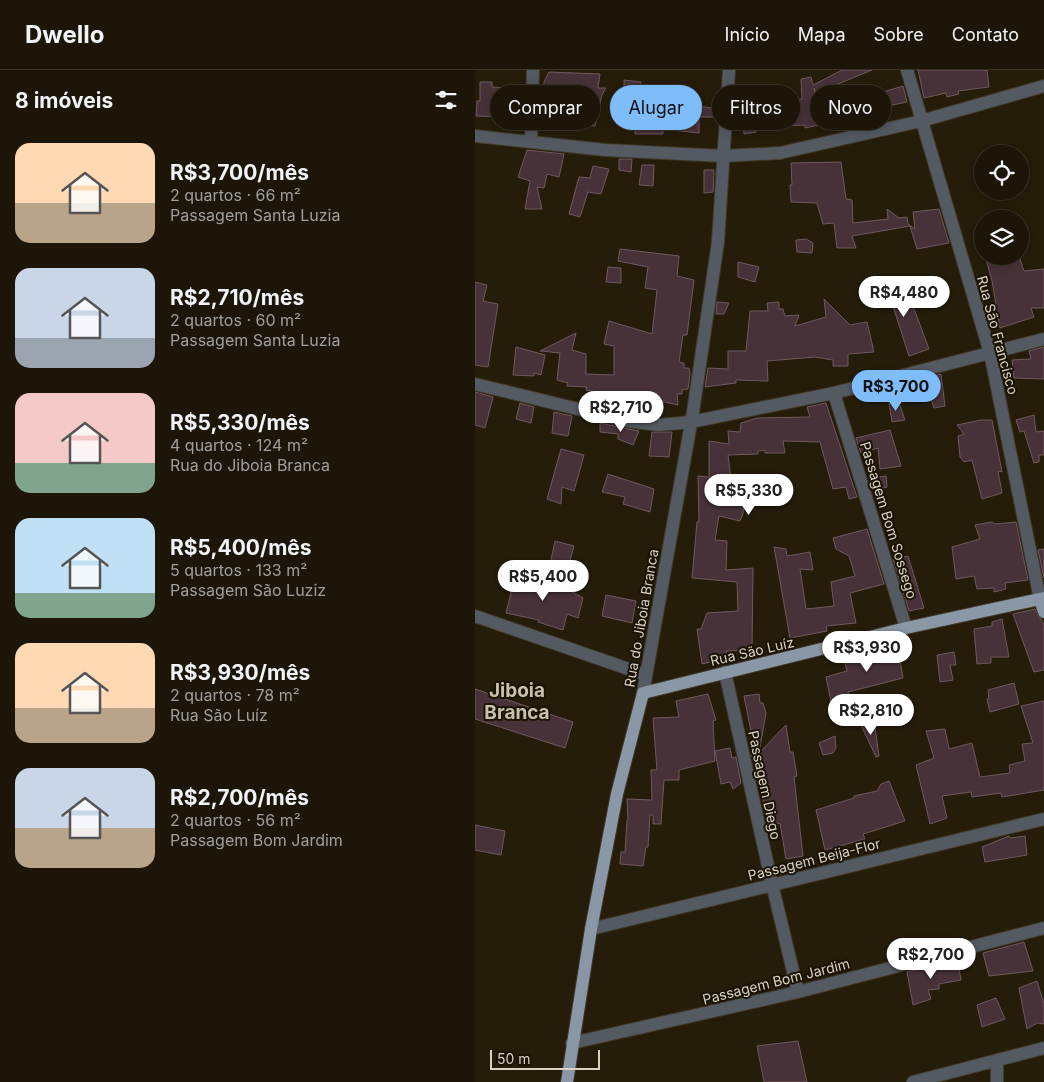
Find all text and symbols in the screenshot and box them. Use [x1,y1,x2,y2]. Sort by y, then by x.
text: Dwello [25,20,104,49]
text: Início [725,24,770,45]
text: Mapa [798,24,845,45]
text: Sobre [873,24,924,45]
text: Contato [952,24,1019,45]
chip: Comprar [490,85,600,130]
chip: Alugar [610,85,702,130]
chip: Filtros [712,85,800,130]
chip: Novo [810,85,891,130]
icon: filters [432,86,460,114]
text: 8 imóveis [15,88,113,113]
map controls [974,145,1029,265]
button: locate [974,145,1029,200]
text: R$3,700/mês [170,160,309,185]
icon: home [55,163,115,223]
text: 2 quartos · 66 m² [170,185,301,205]
text: Passagem Santa Luzia [170,205,340,225]
button: layers [974,210,1029,265]
street label: Rua São Francisco [974,274,1022,396]
pin: R$4,480 [858,276,950,318]
text: R$4,480 [870,282,938,302]
text: R$2,710/mês [170,285,304,310]
icon: home [55,288,115,348]
text: 2 quartos · 60 m² [170,310,301,330]
text: Passagem Santa Luzia [170,330,340,350]
pin: R$3,700 [850,370,942,412]
text: R$3,700 [863,376,929,396]
pin: R$2,710 [575,390,667,433]
text: R$2,710 [590,397,653,417]
text: R$5,330/mês [170,410,310,435]
icon: home [55,413,115,473]
text: 4 quartos · 124 m² [170,435,308,455]
street label: Passagem Bom Sossego [857,439,921,601]
text: Rua do Jiboia Branca [170,455,330,475]
pin: R$5,330 [703,474,795,516]
text: R$5,330 [715,480,783,500]
text: R$5,400/mês [170,535,312,560]
icon: home [55,538,115,598]
street label: Rua do Jiboia Branca [620,548,662,688]
text: 5 quartos · 133 m² [170,560,307,580]
pin: R$5,400 [497,560,589,602]
text: R$5,400 [509,566,577,586]
text: Passagem São Luziz [170,580,326,600]
pin: R$3,930 [821,630,913,673]
street label: Rua São Luíz [708,633,796,669]
text: R$3,930 [833,637,901,657]
text: R$3,930/mês [170,660,310,685]
icon: home [55,663,115,723]
district label: Jiboia Branca [484,679,550,724]
text: 2 quartos · 78 m² [170,685,300,705]
pin: R$2,810 [825,694,917,736]
text: R$2,810 [839,700,903,720]
text: Rua São Luíz [170,705,268,725]
street label: Passagem Diego [745,729,785,841]
text: R$2,700/mês [170,785,309,810]
icon: home [55,788,115,848]
text: 2 quartos · 56 m² [170,810,301,830]
text: Passagem Bom Jardim [170,830,343,850]
street label: Passagem Beija-Flor [746,834,882,884]
pin: R$2,700 [885,938,977,980]
text: R$2,700 [898,944,964,964]
street label: Passagem Bom Jardim [701,954,851,1008]
scale bar [490,1047,600,1070]
text: 50 m [497,1050,531,1067]

